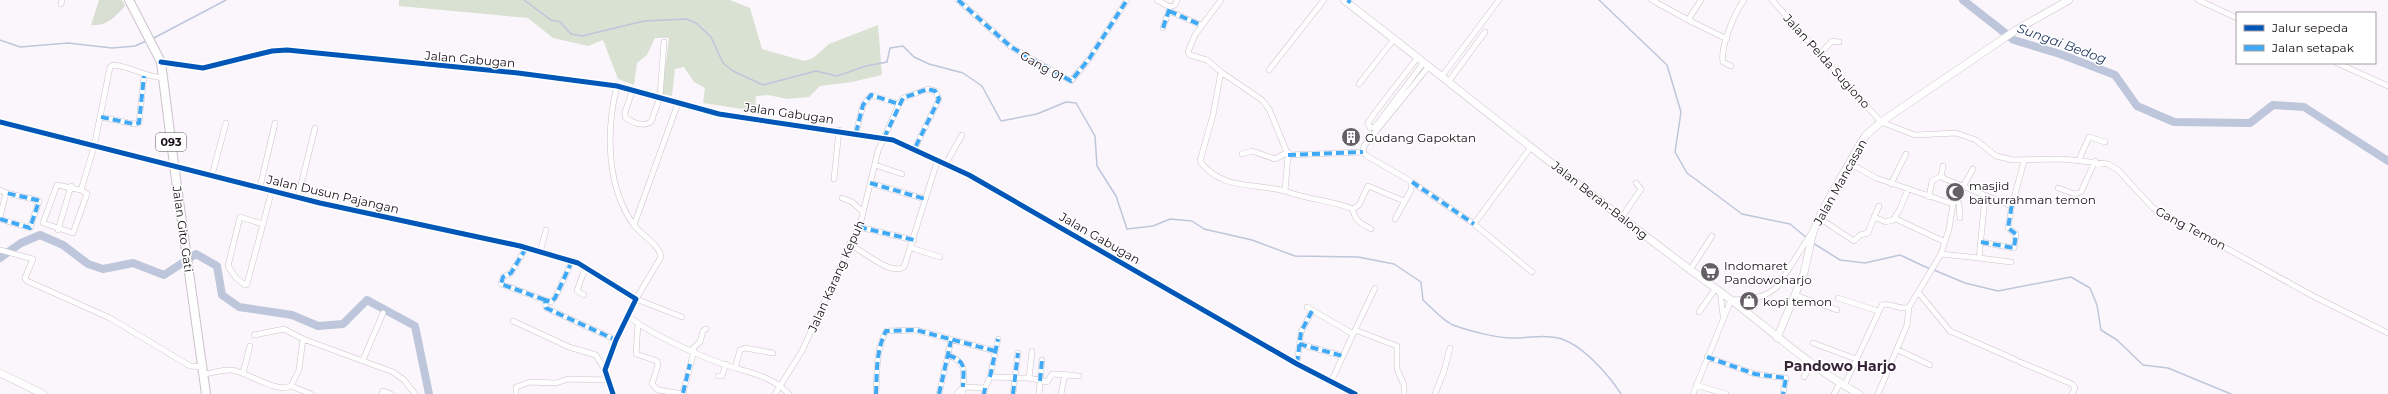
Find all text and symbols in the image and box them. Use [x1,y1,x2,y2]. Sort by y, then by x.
street label: Jalan Pelda Sugiono [1780,10,1873,111]
legend [2236,12,2376,64]
water label: Sungai Bedog [2015,19,2109,67]
text: Jalur sepeda [2271,20,2348,35]
text: Jalan setapak [2271,40,2355,55]
street label: Jalan Gabugan [423,47,516,70]
street label: Gang 01 [1017,47,1067,85]
street label: Jalan Gabugan [742,99,835,127]
building icon: Gudang Gapoktan [1340,126,1362,148]
place label: Gudang Gapoktan [1365,130,1476,145]
road number: 093 [156,133,186,151]
street label: Jalan Mancasan [1810,136,1870,229]
street label: Jalan Beran-Balong [1548,157,1651,242]
street label: Jalan Dusun Pajangan [264,171,401,217]
place label: masjid baiturrahman temon [1969,178,2096,207]
mosque icon: masjid baiturrahman temon [1944,181,1966,203]
street label: Jalan Gito Gati [169,184,196,273]
street label: Gang Temon [2153,203,2229,253]
street label: Jalan Gabugan [1056,208,1143,267]
street label: Jalan Karang Kepuh [804,218,867,335]
place label: Indomaret Pandowoharjo [1724,258,1812,287]
supermarket icon: Indomaret Pandowoharjo [1699,261,1721,283]
shop icon: kopi temon [1738,290,1760,312]
place label: kopi temon [1763,294,1832,309]
district label: Pandowo Harjo [1784,357,1896,375]

